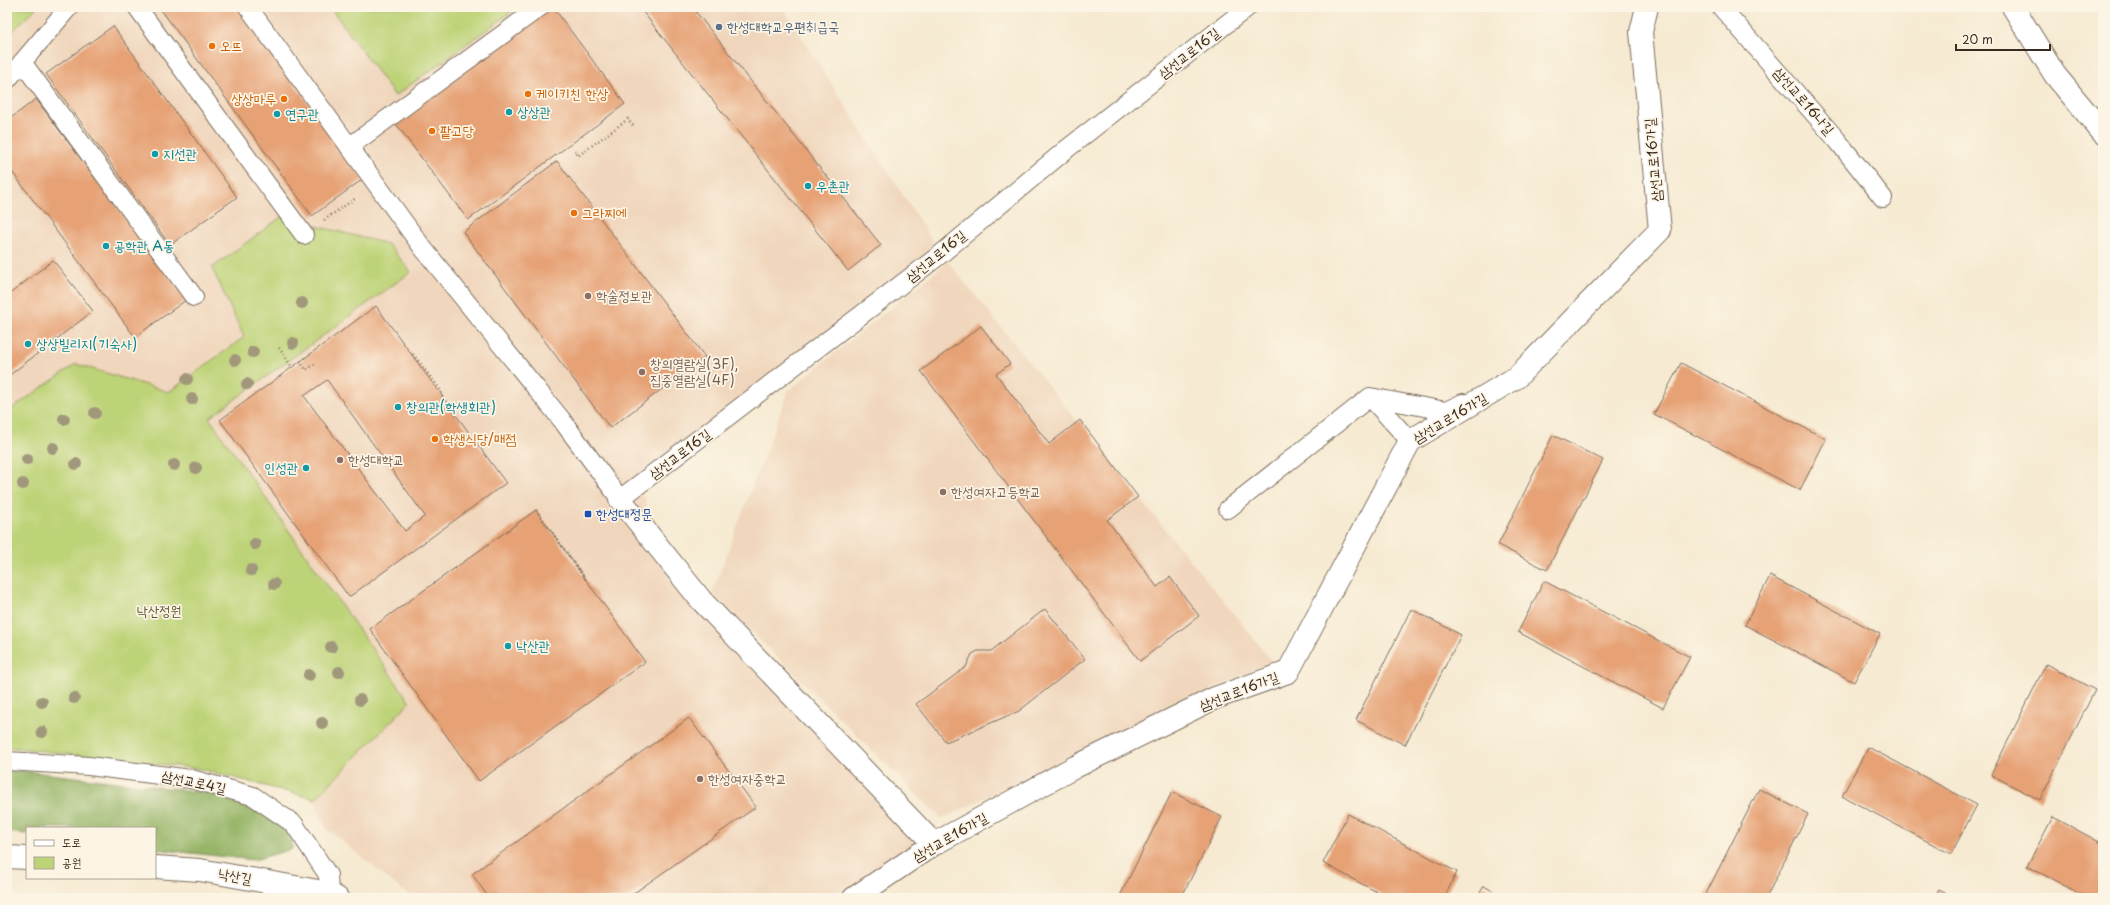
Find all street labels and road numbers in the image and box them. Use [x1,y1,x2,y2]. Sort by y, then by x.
street label: 삼선교로16길 [1154,22,1224,83]
street label: 삼선교로16나길 [1769,62,1840,140]
street label: 삼선교로16가길 [1638,117,1667,203]
street label: 삼선교로16길 [901,224,971,287]
street label: 삼선교로16가길 [1408,387,1492,448]
street label: 삼선교로16길 [644,423,716,484]
street label: 삼선교로16가길 [1196,665,1282,715]
street label: 삼선교로4길 [160,764,229,799]
street label: 삼선교로16가길 [908,806,992,867]
street label: 낙산길 [217,862,254,889]

